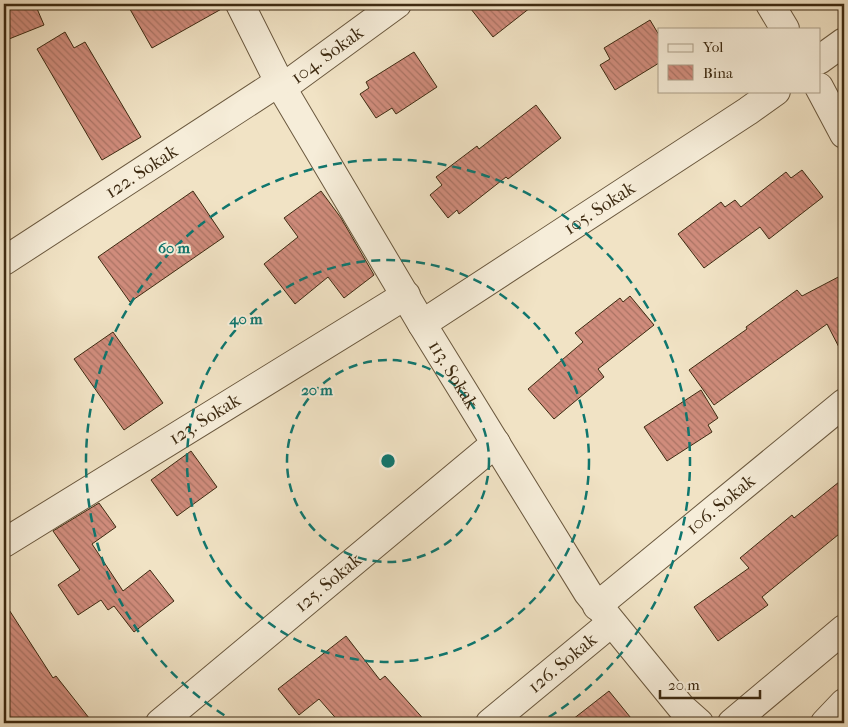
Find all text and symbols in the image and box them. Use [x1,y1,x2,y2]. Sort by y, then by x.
street label: 104. Sokak [287,21,368,89]
legend [658,28,820,92]
text: Yol [702,38,723,56]
text: Bina [703,64,734,82]
street label: 122. Sokak [101,140,182,203]
street label: 105. Sokak [560,177,639,239]
text: 60 m [158,239,191,257]
text: 40 m [229,310,263,328]
street label: 113. Sokak [424,336,483,413]
text: 20 m [301,381,333,399]
street label: 123. Sokak [165,389,245,449]
centre of rings [379,452,397,470]
street label: 106. Sokak [682,469,760,539]
street label: 125. Sokak [290,549,366,617]
street label: 126. Sokak [524,628,601,698]
scale bar [660,667,760,699]
text: 20 m [668,676,700,694]

